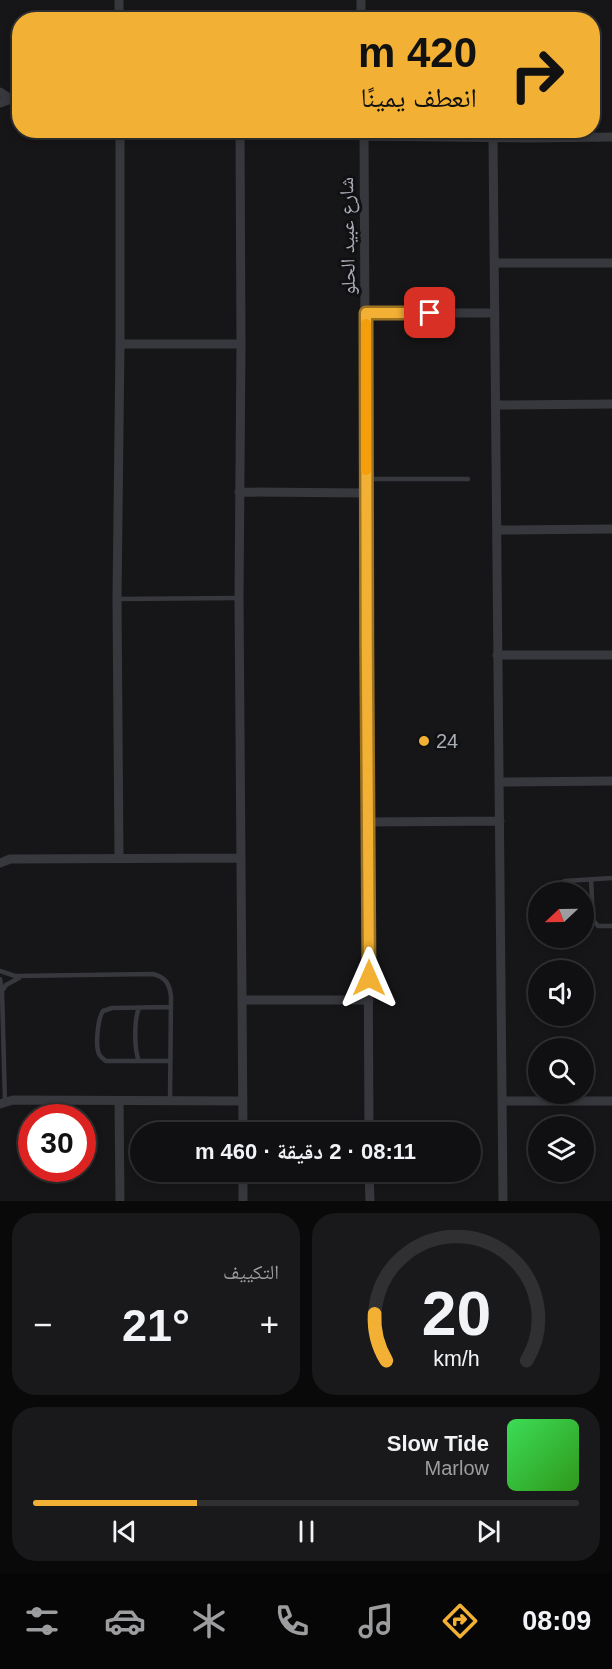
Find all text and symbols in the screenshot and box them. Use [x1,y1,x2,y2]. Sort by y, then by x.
text: 420 m [358,29,477,76]
icon: right [498,36,576,114]
text: انعطف يمينًا [361,83,477,113]
street label: شارع عبيد الحلو [335,177,361,295]
pin [404,287,455,338]
icon: arrive [413,296,446,329]
place label: 24 [436,730,458,752]
marker: 24 [417,734,431,748]
north arrow [528,882,594,948]
map controls [528,882,594,1182]
position arrow [337,946,401,1010]
button: sound [528,960,594,1026]
button: search [528,1038,594,1104]
speed limit sign: 30 [18,1104,96,1182]
button: layers [528,1116,594,1182]
text: 08:11 · 2 دقيقة · 460 m [195,1139,416,1164]
text: التكييف [223,1261,279,1283]
text: 20 [421,1279,491,1348]
text: 21° [122,1300,190,1351]
text: − [33,1306,52,1343]
text: + [260,1306,279,1343]
text: km/h [433,1347,479,1371]
text: Slow Tide [387,1431,489,1456]
text: Marlow [425,1457,489,1479]
icon: previous [108,1515,141,1548]
icon: pause [290,1515,323,1548]
icon: next [472,1515,505,1548]
icon: filters [21,1600,63,1642]
icon: car [104,1600,146,1642]
icon: climate [188,1600,230,1642]
icon: phone [271,1600,313,1642]
icon: music [355,1600,397,1642]
icon: directions [439,1600,481,1642]
text: 08:09 [522,1606,591,1636]

